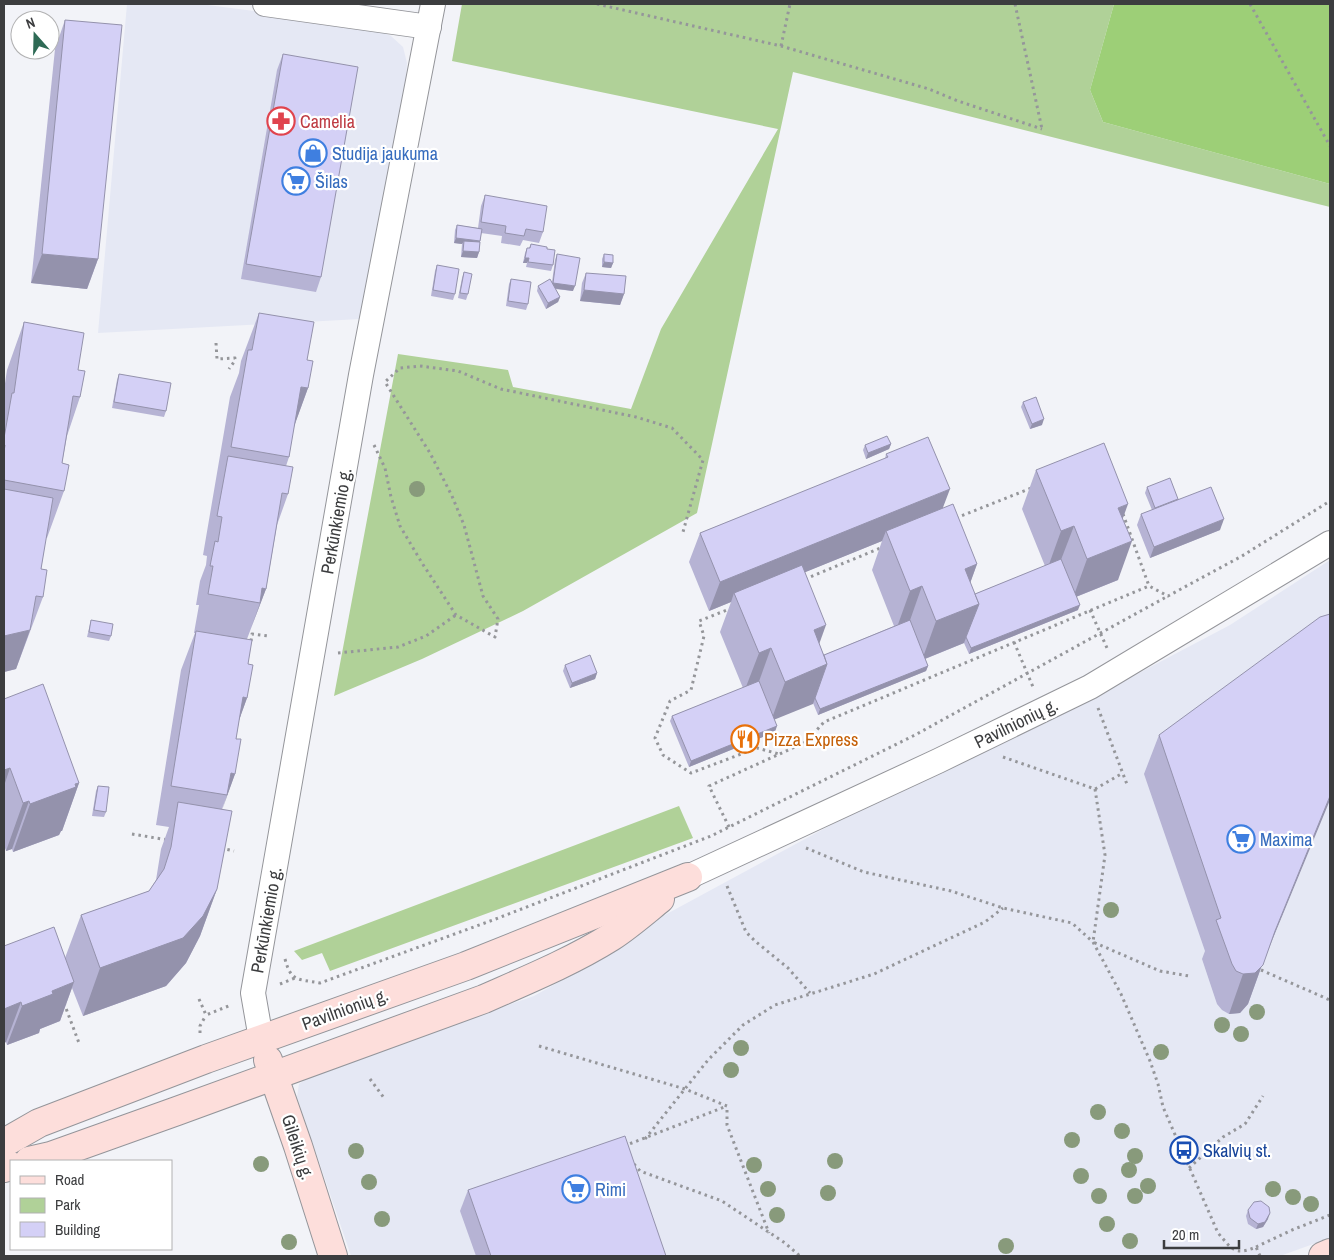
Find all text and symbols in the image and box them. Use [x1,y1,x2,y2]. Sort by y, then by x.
north arrow [10,10,60,60]
text: N [24,13,38,33]
pharmacy icon: Camelia [266,106,296,136]
place label: Camelia [300,109,355,134]
shop icon: Studija jaukuma [298,138,328,168]
place label: Studija jaukuma [332,141,438,166]
supermarket icon: Šilas [281,166,311,196]
place label: Šilas [315,169,348,194]
street label: Perkūnkiemio g. [314,466,358,576]
street label: Pavilnionių g. [970,692,1062,754]
restaurant icon: Pizza Express [730,724,760,754]
place label: Pizza Express [764,727,858,752]
supermarket icon: Maxima [1226,824,1256,854]
place label: Maxima [1260,827,1313,852]
street label: Perkūnkiemio g. [244,865,288,975]
street label: Pavilnionių g. [298,982,392,1036]
street label: Gileikių g. [276,1111,320,1183]
bus stop icon: Skalvių st. [1169,1135,1199,1165]
place label: Skalvių st. [1203,1138,1271,1163]
legend [10,1160,172,1250]
text: Road [55,1169,84,1190]
supermarket icon: Rimi [561,1174,591,1204]
place label: Rimi [595,1177,626,1202]
text: Park [55,1194,81,1215]
scale bar [1164,1218,1239,1250]
text: Building [55,1219,100,1240]
text: 20 m [1172,1224,1199,1245]

